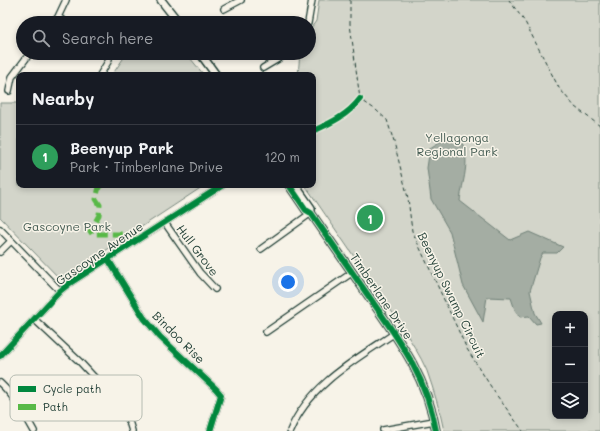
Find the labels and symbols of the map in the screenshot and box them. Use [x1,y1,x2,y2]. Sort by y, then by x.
park label: Yellagonga Regional Park [416,129,498,159]
pin: 1 [357,203,383,233]
park label: Gascoyne Park [23,218,111,234]
street label: Gascoyne Avenue [52,218,146,288]
street label: Hull Grove [173,221,223,279]
street label: Beenyup Swamp Circuit [415,229,489,361]
street label: Timberlane Drive [347,250,417,342]
your location [278,272,298,292]
street label: Bindoo Rise [149,307,209,367]
legend [10,375,142,421]
text: Cycle path [43,381,101,396]
text: Path [43,399,68,414]

